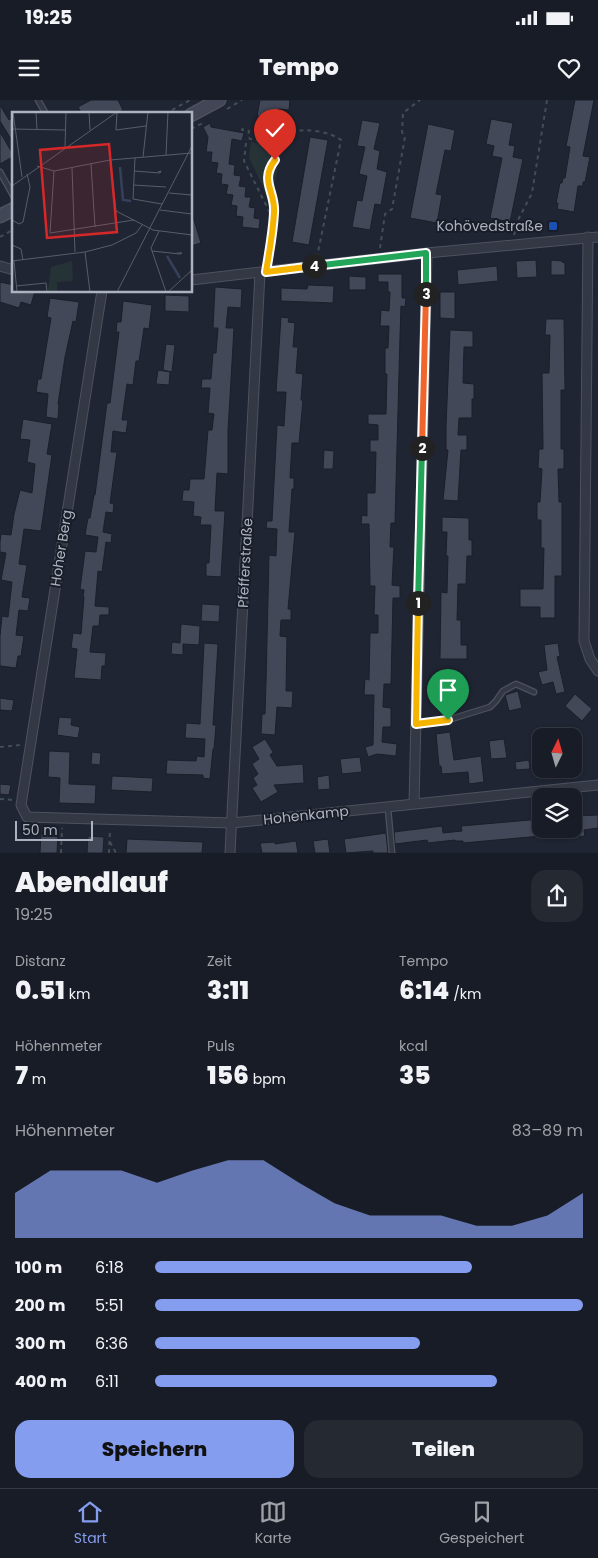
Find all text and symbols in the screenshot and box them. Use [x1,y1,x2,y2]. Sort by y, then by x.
text: 19:25 [25,4,72,31]
text: Tempo [259,52,339,83]
icon: menu [15,54,43,82]
icon: heart [555,54,583,82]
pin [254,109,296,160]
inset map [12,112,192,292]
icon: check [261,116,289,144]
place label: Kohövedstraße [436,216,543,236]
marker: Kohövedstraße [547,220,559,232]
pin: 4 [302,254,326,278]
text: 4 [310,256,319,276]
pin: 3 [414,282,438,306]
text: 3 [422,284,431,304]
pin: 2 [410,436,434,460]
text: 2 [419,438,427,458]
street label: Hoher Berg [45,508,77,588]
street label: Pfefferstraße [233,517,257,608]
pin: 1 [406,590,430,616]
text: 1 [416,593,421,613]
pin [427,669,469,720]
icon: arrive [434,676,462,704]
north arrow [532,728,582,778]
map controls [532,728,582,838]
button: layers [532,788,582,838]
street label: Hohenkamp [262,801,350,829]
scale bar [15,818,92,841]
text: 50 m [22,820,58,840]
text: Abendlauf [15,863,168,902]
button: share [531,870,583,922]
text: 19:25 [15,903,53,926]
text: Distanz [15,951,66,971]
text: Zeit [207,951,232,971]
text: Tempo [399,951,448,971]
text: 0.51 [15,973,65,1008]
text: 3:11 [207,973,249,1008]
text: 6:14 [399,973,449,1008]
text: km [65,984,90,1004]
text: /km [449,984,481,1004]
text: Höhenmeter [15,1036,102,1056]
text: Puls [207,1036,235,1056]
text: kcal [399,1036,428,1056]
text: 7 [15,1058,28,1093]
text: 156 [207,1058,249,1093]
text: 35 [399,1058,431,1093]
text: m [28,1069,46,1089]
text: bpm [249,1069,286,1089]
text: Höhenmeter [15,1119,115,1142]
text: 83–89 m [512,1119,583,1142]
text: 100 m [15,1256,62,1279]
text: 6:18 [95,1256,124,1279]
text: 200 m [15,1294,65,1317]
text: 5:51 [95,1294,124,1317]
text: 300 m [15,1332,66,1355]
text: 6:36 [95,1332,128,1355]
text: 400 m [15,1370,67,1393]
text: 6:11 [95,1370,119,1393]
button: Speichern [15,1420,294,1478]
button: Teilen [304,1420,583,1478]
tab: Start [74,1498,107,1549]
tab: Karte [255,1498,292,1549]
tab: Gespeichert [439,1498,524,1549]

